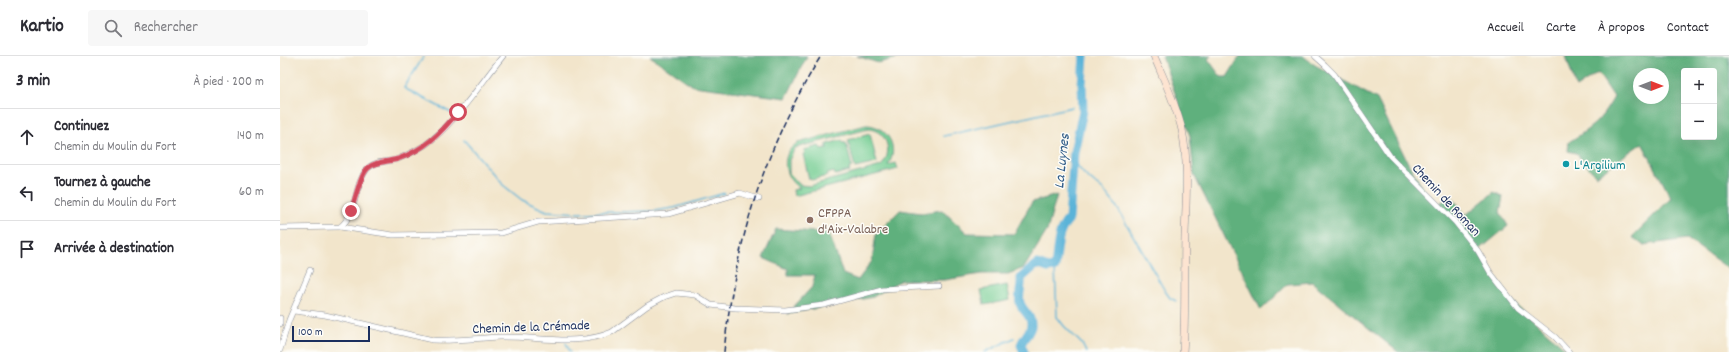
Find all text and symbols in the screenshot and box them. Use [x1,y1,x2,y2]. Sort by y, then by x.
search box [88,10,368,46]
text: Kartio [20,14,64,41]
icon: search [102,17,124,39]
text: Rechercher [134,17,198,39]
text: Accueil [1487,18,1524,38]
text: Carte [1546,18,1576,38]
text: À propos [1598,18,1645,38]
text: Contact [1667,18,1709,38]
north arrow [1633,68,1669,104]
map controls [1681,68,1717,140]
button: + [1681,68,1717,104]
text: 3 min [16,70,50,94]
text: À pied · 200 m [193,73,264,92]
route start [449,103,467,121]
button: − [1681,104,1717,140]
text: Continuez [54,116,109,138]
icon: ahead [16,126,38,148]
text: 140 m [237,127,264,146]
water label: La Luynes [1049,132,1077,190]
text: Chemin du Moulin du Fort [54,138,176,157]
place label: L'Argilium [1574,156,1626,176]
marker: L'Argilium [1561,159,1571,169]
street label: Chemin de Roman [1407,160,1485,241]
text: Tournez à gauche [54,172,151,194]
icon: left [16,182,38,204]
text: 60 m [239,183,264,202]
text: Chemin du Moulin du Fort [54,194,176,213]
route end [342,202,360,220]
place label: CFPPA d'Aix-Valabre [818,204,888,240]
marker: CFPPA d'Aix-Valabre [805,215,815,225]
icon: arrive [16,238,38,260]
text: Arrivée à destination [54,238,174,260]
street label: Chemin de la Crémade [472,316,590,340]
scale bar [292,324,370,343]
text: 100 m [298,325,322,341]

